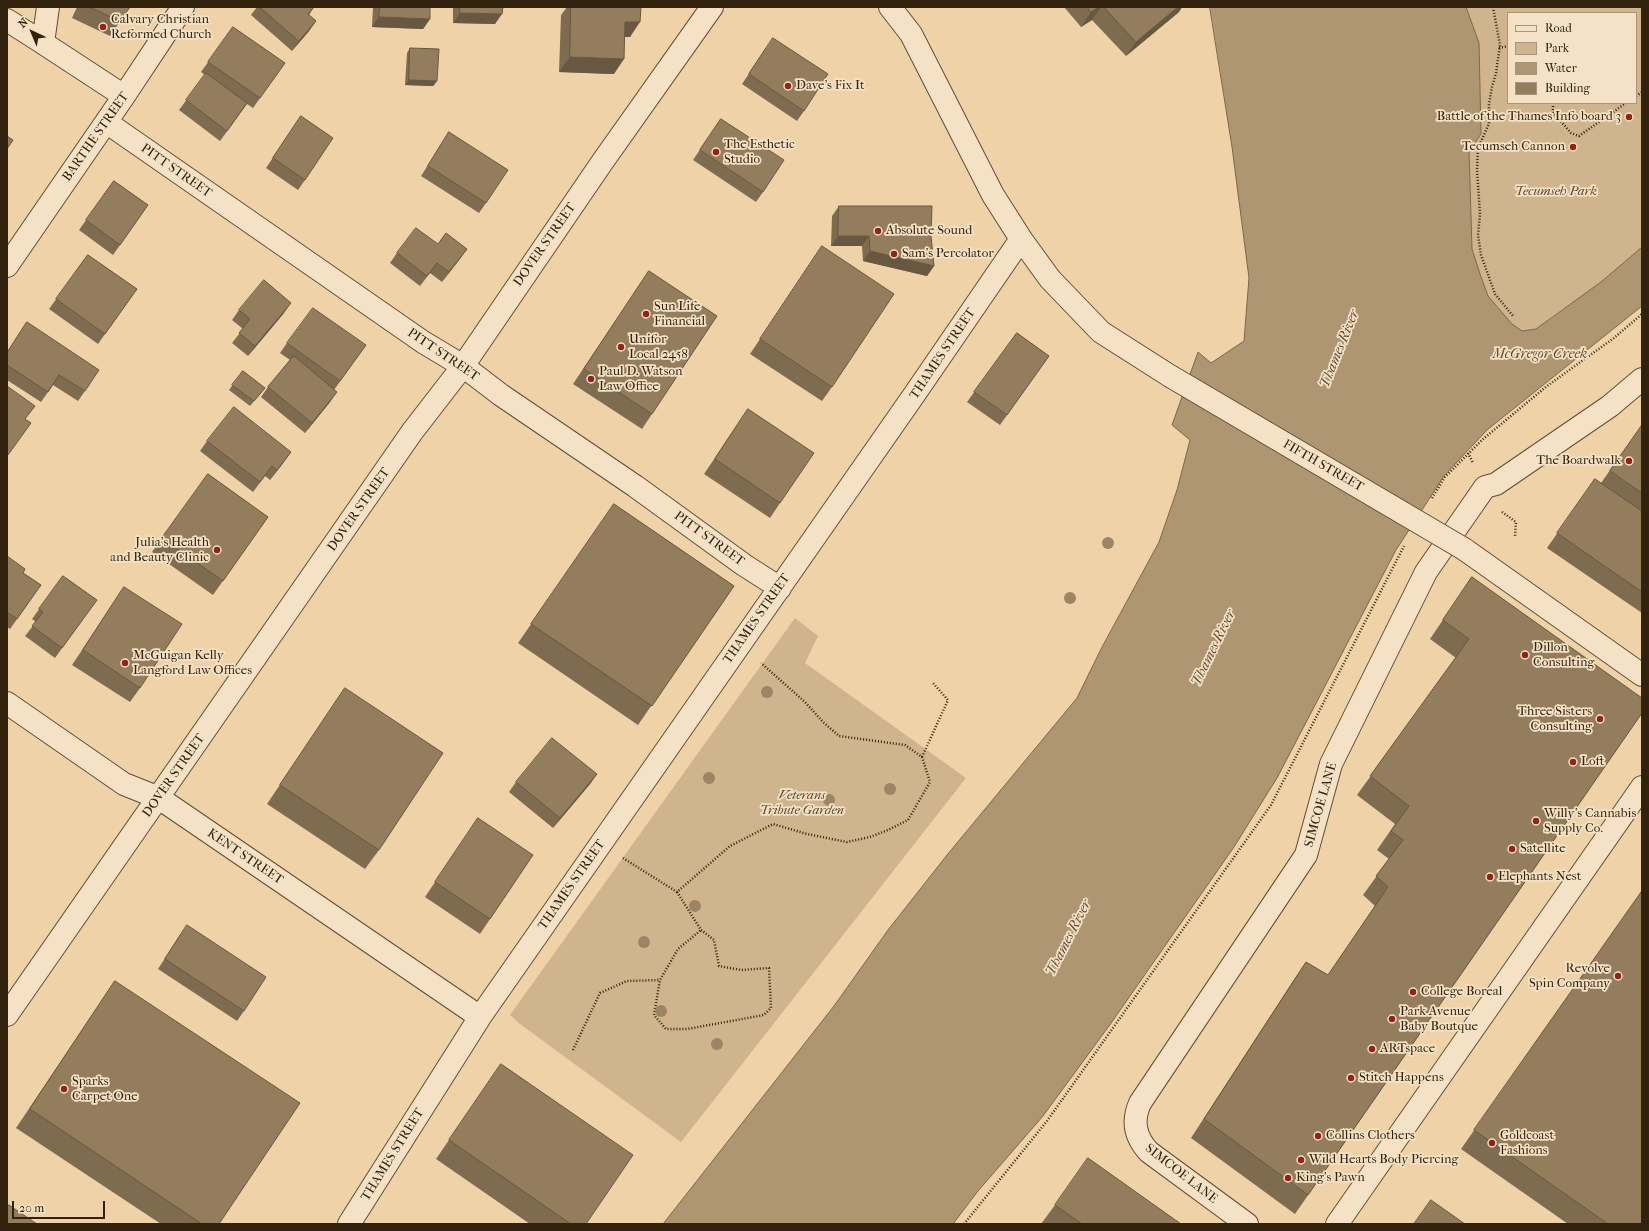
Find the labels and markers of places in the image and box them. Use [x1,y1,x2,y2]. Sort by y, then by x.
place label: Calvary Christian Reformed Church [111,12,212,43]
marker: Calvary Christian Reformed Church [98,22,108,32]
place label: Dave’s Fix It [796,78,865,94]
marker: Dave’s Fix It [783,81,793,91]
place label: Battle of the Thames Info board 3 [1437,109,1621,125]
marker: Battle of the Thames Info board 3 [1624,112,1634,122]
place label: The Esthetic Studio [724,137,795,168]
place label: Tecumseh Cannon [1462,139,1565,155]
marker: Tecumseh Cannon [1568,142,1578,152]
marker: The Esthetic Studio [711,147,721,157]
place label: Absolute Sound [886,223,972,239]
marker: Absolute Sound [873,226,883,236]
place label: Sam's Percolator [902,246,994,262]
marker: Sam's Percolator [889,249,899,259]
place label: Sun Life Financial [654,299,705,330]
marker: Sun Life Financial [641,309,651,319]
place label: Unifor Local 2458 [629,332,688,363]
marker: Unifor Local 2458 [616,342,626,352]
place label: Paul D. Watson Law Office [599,364,683,395]
marker: Paul D. Watson Law Office [586,374,596,384]
place label: The Boardwalk [1536,453,1621,469]
marker: The Boardwalk [1624,456,1634,466]
place label: Julia’s Health and Beauty Clinic [110,535,209,566]
marker: Julia’s Health and Beauty Clinic [212,545,222,555]
place label: Dillon Consulting [1533,640,1594,671]
place label: McGuigan Kelly Langford Law Offices [133,648,252,679]
marker: Dillon Consulting [1520,650,1530,660]
marker: McGuigan Kelly Langford Law Offices [120,658,130,668]
place label: Three Sisters Consulting [1518,704,1592,735]
marker: Three Sisters Consulting [1595,714,1605,724]
place label: Loft [1581,754,1604,770]
marker: Loft [1568,757,1578,767]
place label: Willy's Cannabis Supply Co. [1544,806,1636,837]
marker: Willy's Cannabis Supply Co. [1531,816,1541,826]
place label: Satellite [1520,841,1566,857]
marker: Satellite [1507,844,1517,854]
place label: Elephants Nest [1498,869,1581,885]
marker: Elephants Nest [1485,872,1495,882]
place label: Revolve Spin Company [1529,961,1610,992]
marker: Revolve Spin Company [1613,971,1623,981]
place label: College Boreal [1421,984,1502,1000]
marker: College Boreal [1408,987,1418,997]
place label: Park Avenue Baby Boutque [1400,1004,1478,1035]
marker: Park Avenue Baby Boutque [1387,1014,1397,1024]
place label: ARTspace [1380,1041,1435,1057]
marker: ARTspace [1367,1044,1377,1054]
place label: Stitch Happens [1359,1070,1444,1086]
marker: Stitch Happens [1346,1073,1356,1083]
place label: Sparks Carpet One [72,1074,138,1105]
marker: Sparks Carpet One [59,1084,69,1094]
place label: Collins Clothers [1326,1128,1415,1144]
place label: Goldcoast Fashions [1500,1128,1554,1159]
marker: Collins Clothers [1313,1131,1323,1141]
marker: Goldcoast Fashions [1487,1138,1497,1148]
place label: Wild Hearts Body Piercing [1309,1152,1459,1168]
marker: Wild Hearts Body Piercing [1296,1155,1306,1165]
place label: King's Pawn [1296,1170,1365,1186]
marker: King's Pawn [1283,1173,1293,1183]

